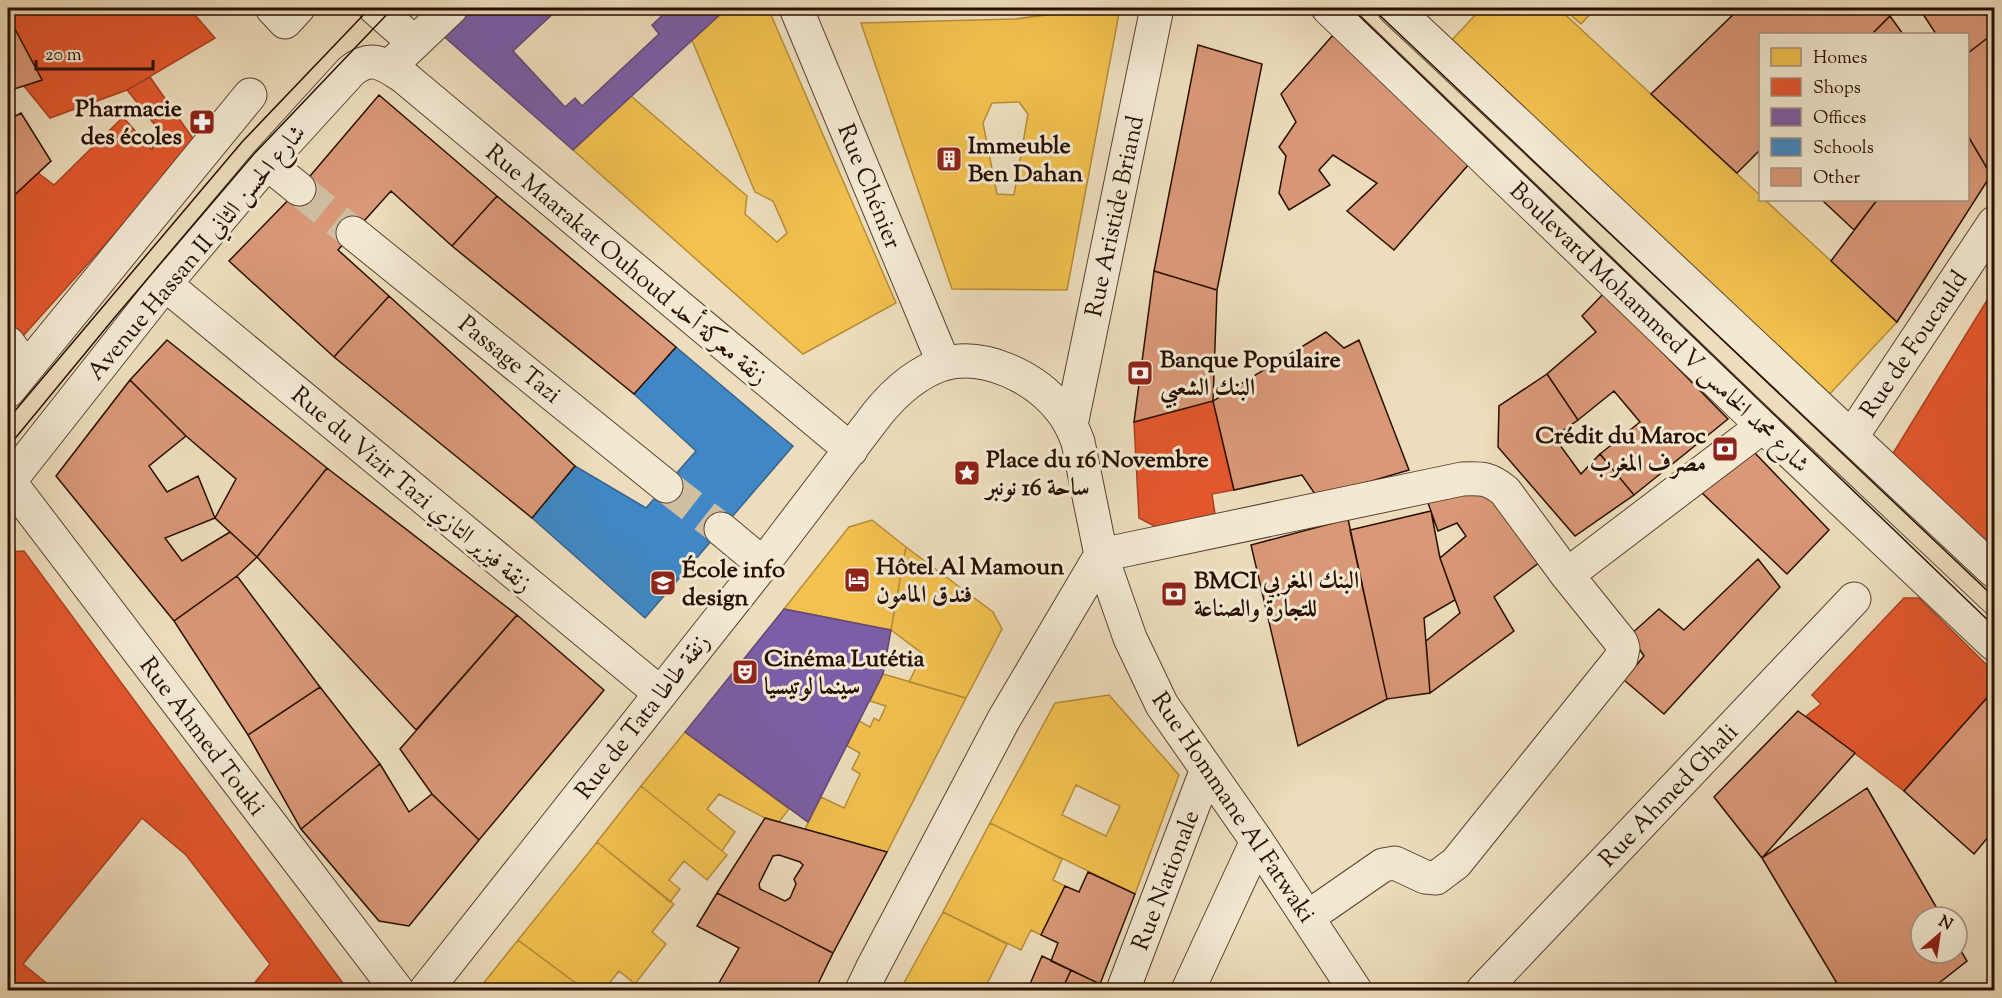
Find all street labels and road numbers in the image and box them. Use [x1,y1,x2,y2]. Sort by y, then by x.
street label: Rue Aristide Briand [1078,112,1154,320]
street label: Avenue Hassan II شارع الحسن الثاني [80,118,316,389]
street label: Rue Chénier [828,119,909,254]
street label: Rue Maarakat Ouhoud زنقة معركة أحد [477,136,775,394]
street label: Boulevard Mohammed V شارع محمد الخامس [1500,175,1816,482]
street label: Rue de Foucauld [1853,264,1977,426]
street label: Passage Tazi [450,308,568,413]
street label: Rue du Vizir Tazi زنقة فيزير التازي [283,379,539,602]
street label: Rue de Tata زنقة طاطا [568,627,719,807]
street label: Rue Ahmed Touki [130,651,273,824]
street label: Rue Hommane Al Fatwaki [1142,686,1323,930]
street label: Rue Ahmed Ghali [1592,717,1747,876]
street label: Rue Nationale [1125,806,1209,956]

